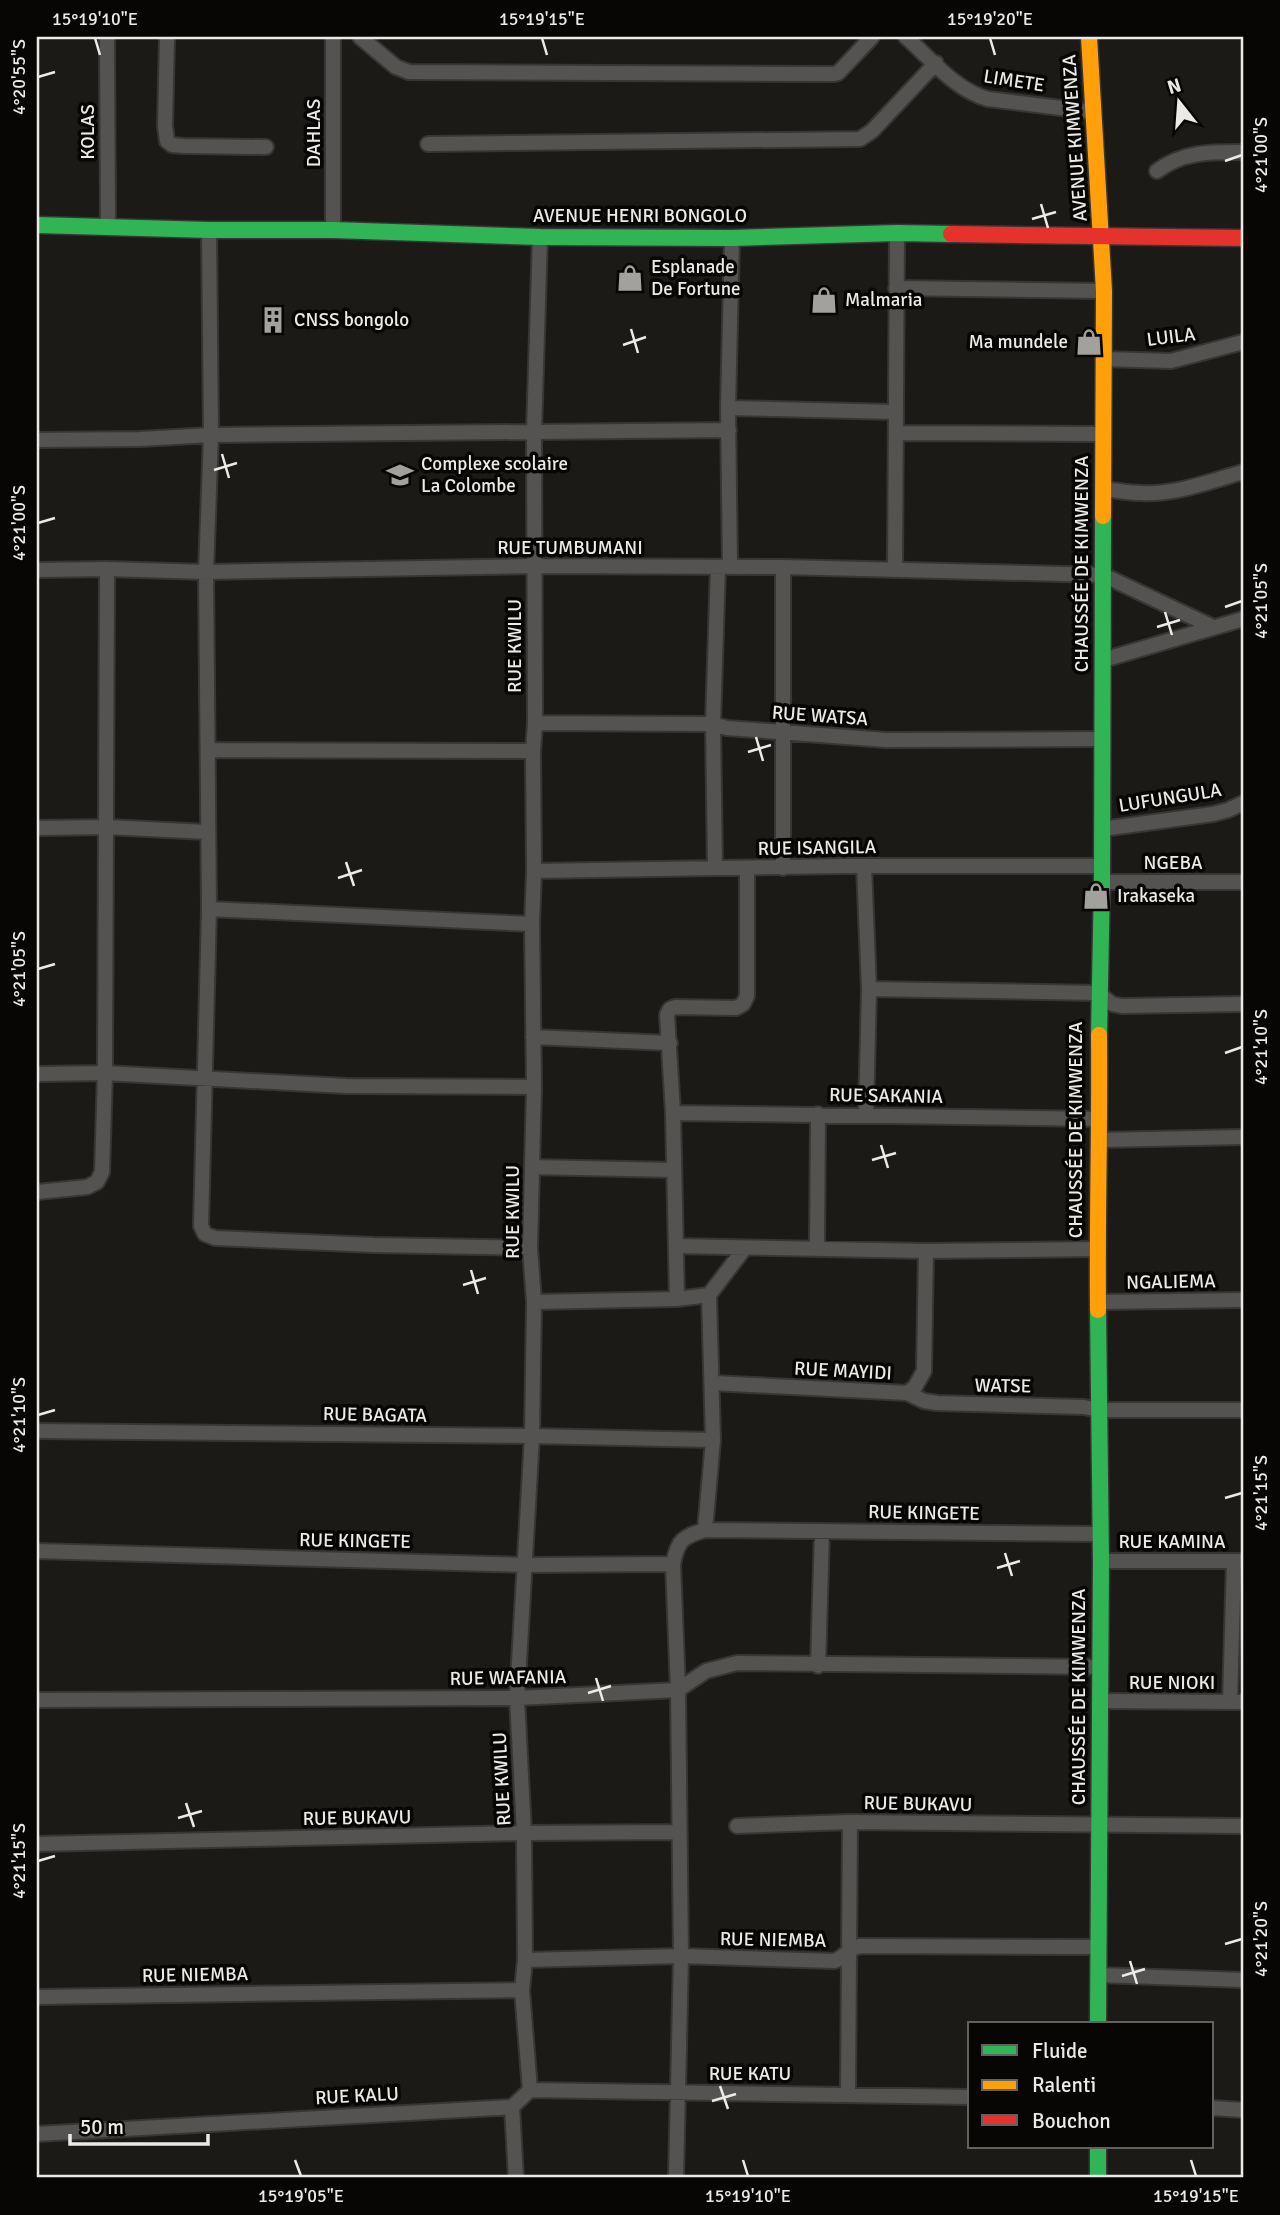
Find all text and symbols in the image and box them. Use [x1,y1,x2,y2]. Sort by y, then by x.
text: 15°19'10"E [52,8,138,30]
text: 15°19'15"E [499,8,585,30]
text: 15°19'20"E [947,8,1033,30]
text: 4°20'55"S [8,39,30,115]
street label: AVENUE KIMWENZA [1057,53,1093,222]
street label: LIMETE [982,64,1046,98]
north arrow [1144,66,1214,136]
text: N [1164,73,1184,100]
street label: DAHLAS [302,99,326,167]
street label: KOLAS [76,104,100,160]
text: 4°21'00"S [1250,117,1272,193]
street label: AVENUE HENRI BONGOLO [533,204,747,228]
place label: Esplanade De Fortune [651,255,741,301]
shop icon: Esplanade De Fortune [615,263,645,293]
shop icon: Malmaria [809,285,839,315]
place label: Malmaria [845,288,922,312]
building icon: CNSS bongolo [258,305,288,335]
place label: CNSS bongolo [294,308,409,332]
street label: LUILA [1145,322,1197,352]
shop icon: Ma mundele [1074,327,1104,357]
place label: Ma mundele [968,330,1068,354]
place label: Complexe scolaire La Colombe [421,452,568,498]
street label: CHAUSSÉE DE KIMWENZA [1070,455,1094,672]
school or university icon: Complexe scolaire La Colombe [385,460,415,490]
text: 4°21'00"S [8,485,30,561]
street label: RUE TUMBUMANI [497,536,643,560]
text: 4°21'05"S [1250,563,1272,639]
street label: RUE KWILU [503,599,527,693]
street label: RUE WATSA [771,701,869,731]
street label: LUFUNGULA [1117,778,1224,818]
street label: RUE ISANGILA [758,835,877,861]
street label: NGEBA [1144,851,1203,875]
shop icon: Irakaseka [1081,881,1111,911]
place label: Irakaseka [1117,884,1195,908]
text: 4°21'05"S [8,931,30,1007]
text: 4°21'10"S [1250,1009,1272,1085]
street label: CHAUSSÉE DE KIMWENZA [1064,1021,1088,1238]
street label: RUE SAKANIA [829,1083,944,1109]
street label: RUE KWILU [501,1165,525,1259]
street label: NGALIEMA [1126,1269,1216,1295]
street label: RUE MAYIDI [794,1356,892,1386]
street label: WATSE [974,1374,1032,1398]
text: 4°21'10"S [8,1377,30,1453]
street label: RUE BAGATA [323,1402,428,1428]
text: 4°21'15"S [1250,1455,1272,1531]
street label: RUE KINGETE [868,1500,980,1526]
street label: RUE KINGETE [299,1528,411,1554]
street label: RUE KAMINA [1118,1530,1226,1554]
street label: CHAUSSÉE DE KIMWENZA [1067,1588,1091,1805]
street label: RUE WAFANIA [450,1665,567,1691]
street label: RUE NIOKI [1129,1671,1215,1695]
street label: RUE KWILU [488,1731,516,1827]
street label: RUE BUKAVU [863,1791,973,1817]
street label: RUE BUKAVU [302,1805,412,1831]
text: 4°21'15"S [8,1823,30,1899]
text: 4°21'20"S [1250,1901,1272,1977]
street label: RUE NIEMBA [720,1927,827,1953]
street label: RUE NIEMBA [142,1962,249,1988]
legend [968,2022,1214,2148]
text: Fluide [1032,2038,1088,2064]
street label: RUE KATU [709,2062,791,2086]
text: Ralenti [1032,2072,1096,2098]
street label: RUE KALU [315,2082,399,2110]
scale bar [70,2103,208,2147]
text: Bouchon [1032,2108,1111,2134]
text: 50 m [80,2114,124,2140]
text: 15°19'05"E [258,2185,344,2207]
text: 15°19'10"E [705,2185,791,2207]
text: 15°19'15"E [1153,2185,1239,2207]

